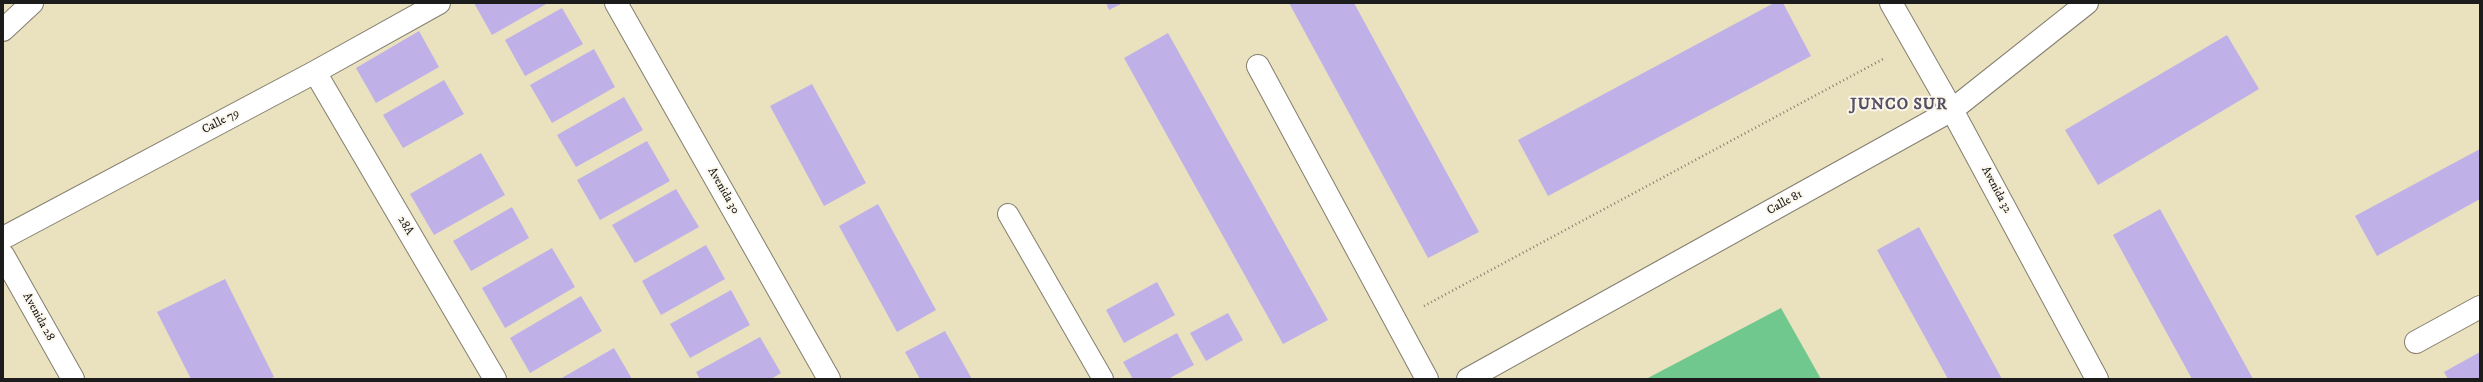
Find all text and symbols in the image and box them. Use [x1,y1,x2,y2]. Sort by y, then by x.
district label: JUNCO SUR [1850,96,1948,116]
street label: Calle 79 [200,106,242,138]
street label: Avenida 32 [1978,164,2014,216]
street label: Avenida 30 [704,165,742,217]
street label: Calle 81 [1765,187,1805,219]
street label: 28A [394,214,416,238]
street label: Avenida 28 [19,291,57,343]

